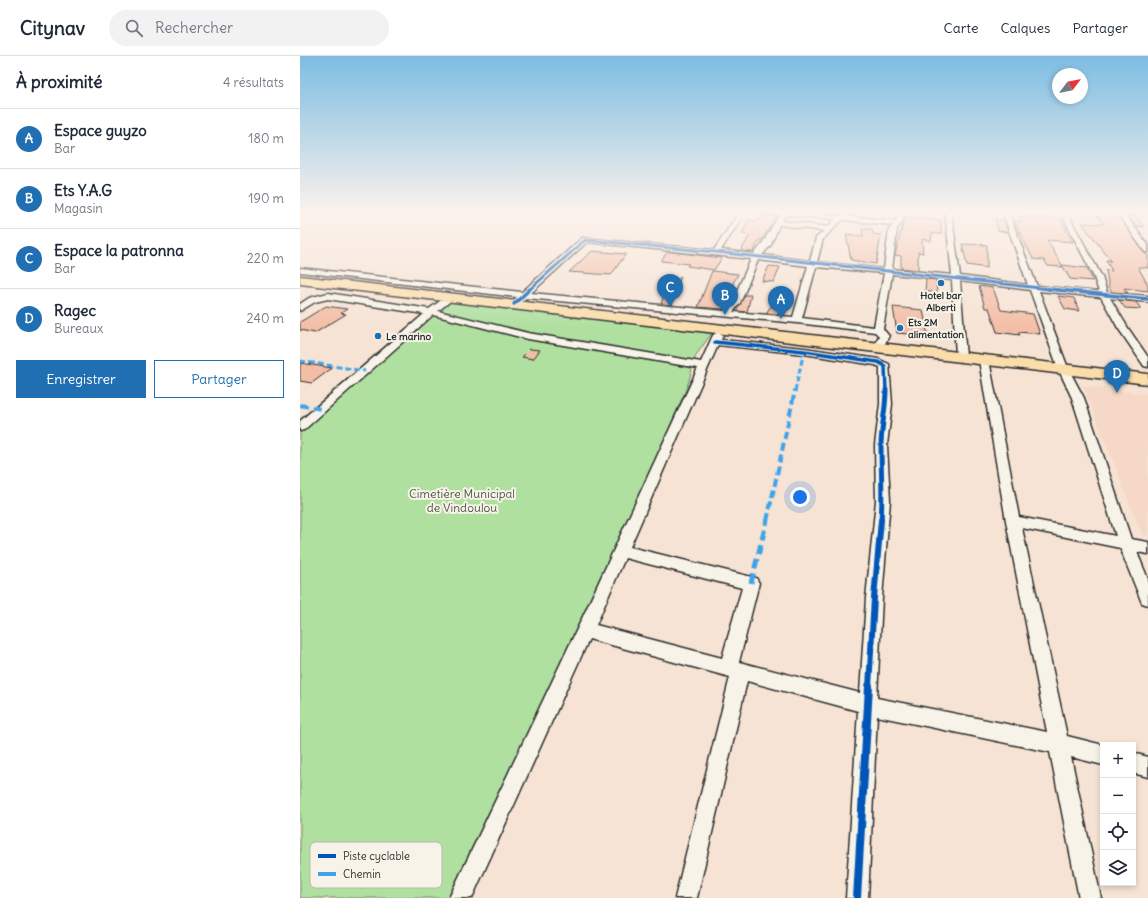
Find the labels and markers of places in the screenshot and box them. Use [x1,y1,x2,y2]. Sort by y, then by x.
pin: C [657,274,683,307]
marker: Hotel bar Alberti [936,278,946,288]
pin: B [712,282,738,315]
pin: A [768,286,794,319]
place label: Hotel bar Alberti [920,289,963,314]
place label: Ets 2M alimentation [908,316,964,341]
marker: Ets 2M alimentation [895,323,905,333]
place label: Le marino [386,330,431,343]
marker: Le marino [373,331,383,341]
pin: D [1104,360,1130,393]

